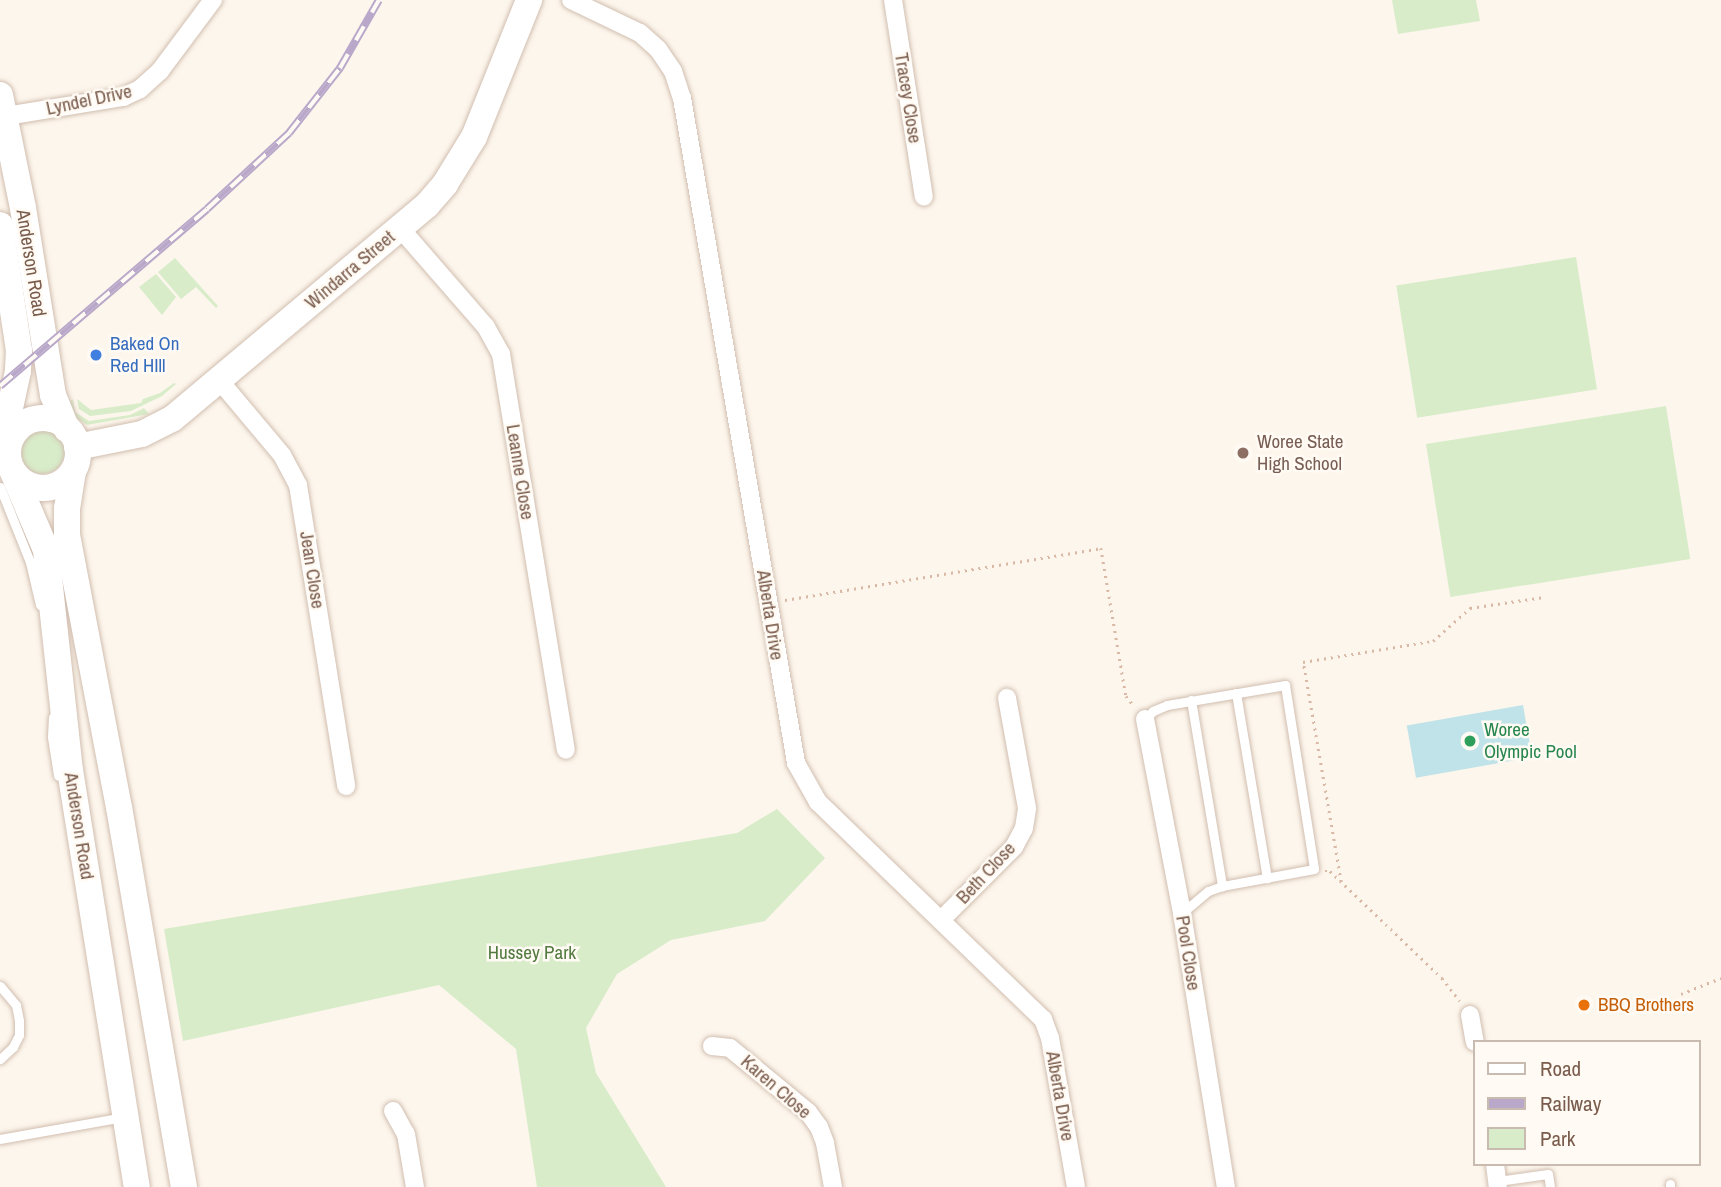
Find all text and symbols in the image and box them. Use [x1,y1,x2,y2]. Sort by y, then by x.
street label: Tracey Close [890,51,926,145]
street label: Lyndel Drive [44,80,134,120]
street label: Anderson Road [11,208,51,318]
street label: Windarra Street [301,226,399,314]
place label: Baked On Red HIll [110,333,179,377]
marker: Baked On Red HIll [88,347,104,363]
street label: Leanne Close [501,423,539,521]
place label: Woree State High School [1257,431,1343,475]
marker: Woree State High School [1235,445,1251,461]
street label: Jean Close [295,530,329,610]
street label: Alberta Drive [752,568,788,662]
place label: Woree Olympic Pool [1484,719,1577,763]
marker: Woree Olympic Pool [1462,733,1478,749]
street label: Anderson Road [59,771,99,881]
street label: Beth Close [952,837,1020,909]
street label: Pool Close [1171,914,1205,992]
park label: Hussey Park [488,942,576,964]
place label: BBQ Brothers [1598,994,1694,1016]
marker: BBQ Brothers [1576,997,1592,1013]
legend [1472,1040,1700,1166]
street label: Alberta Drive [1041,1049,1079,1143]
street label: Karen Close [736,1050,816,1124]
text: Road [1540,1054,1581,1083]
text: Railway [1540,1089,1601,1118]
text: Park [1540,1124,1575,1153]

